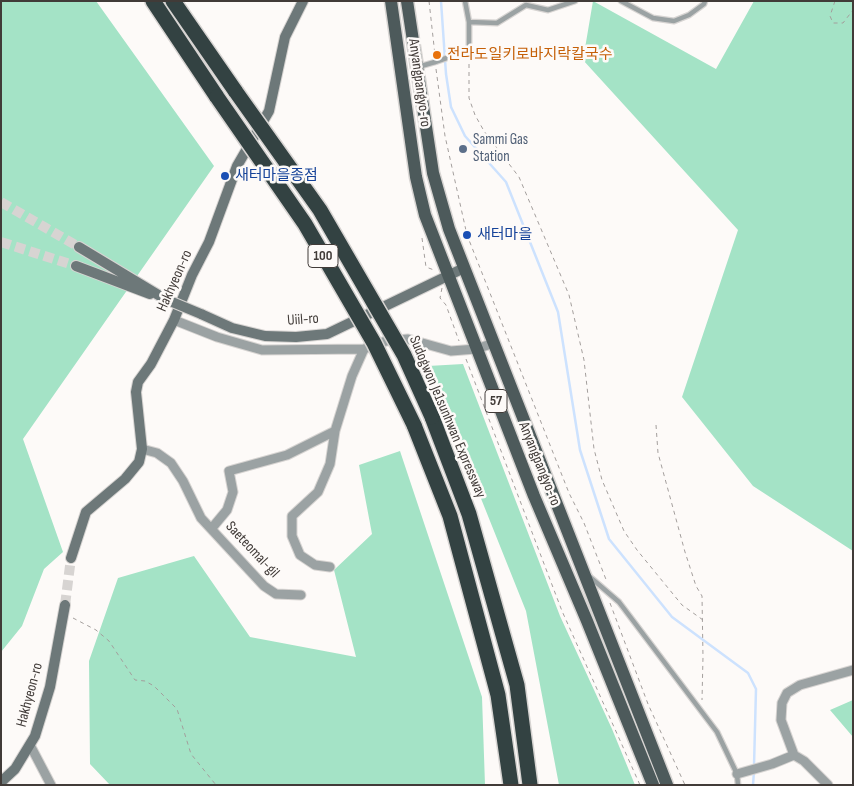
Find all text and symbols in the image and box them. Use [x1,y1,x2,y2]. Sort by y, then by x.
street label: Anyangpangyo-ro [404,38,434,128]
place label: 전라도일키로바지락칼국수 [447,46,613,64]
marker: 전라도일키로바지락칼국수 [431,49,443,61]
place label: Sammi Gas Station [473,131,528,166]
marker: Sammi Gas Station [457,143,469,155]
place label: 새터마을종점 [235,167,318,185]
marker: 새터마을종점 [219,170,231,182]
place label: 새터마을 [477,226,532,244]
marker: 새터마을 [461,229,473,241]
road number: 100 [308,245,338,268]
street label: Hakhyeon-ro [153,247,197,315]
street label: Uiil-ro [287,310,319,330]
street label: Sudogwon Je1sunhwan Expressway [405,333,489,501]
road number: 57 [485,390,507,412]
street label: Anyangpangyo-ro [514,420,564,508]
street label: Saeteomal-gil [221,518,283,582]
street label: Hakhyeon-ro [13,661,47,729]

